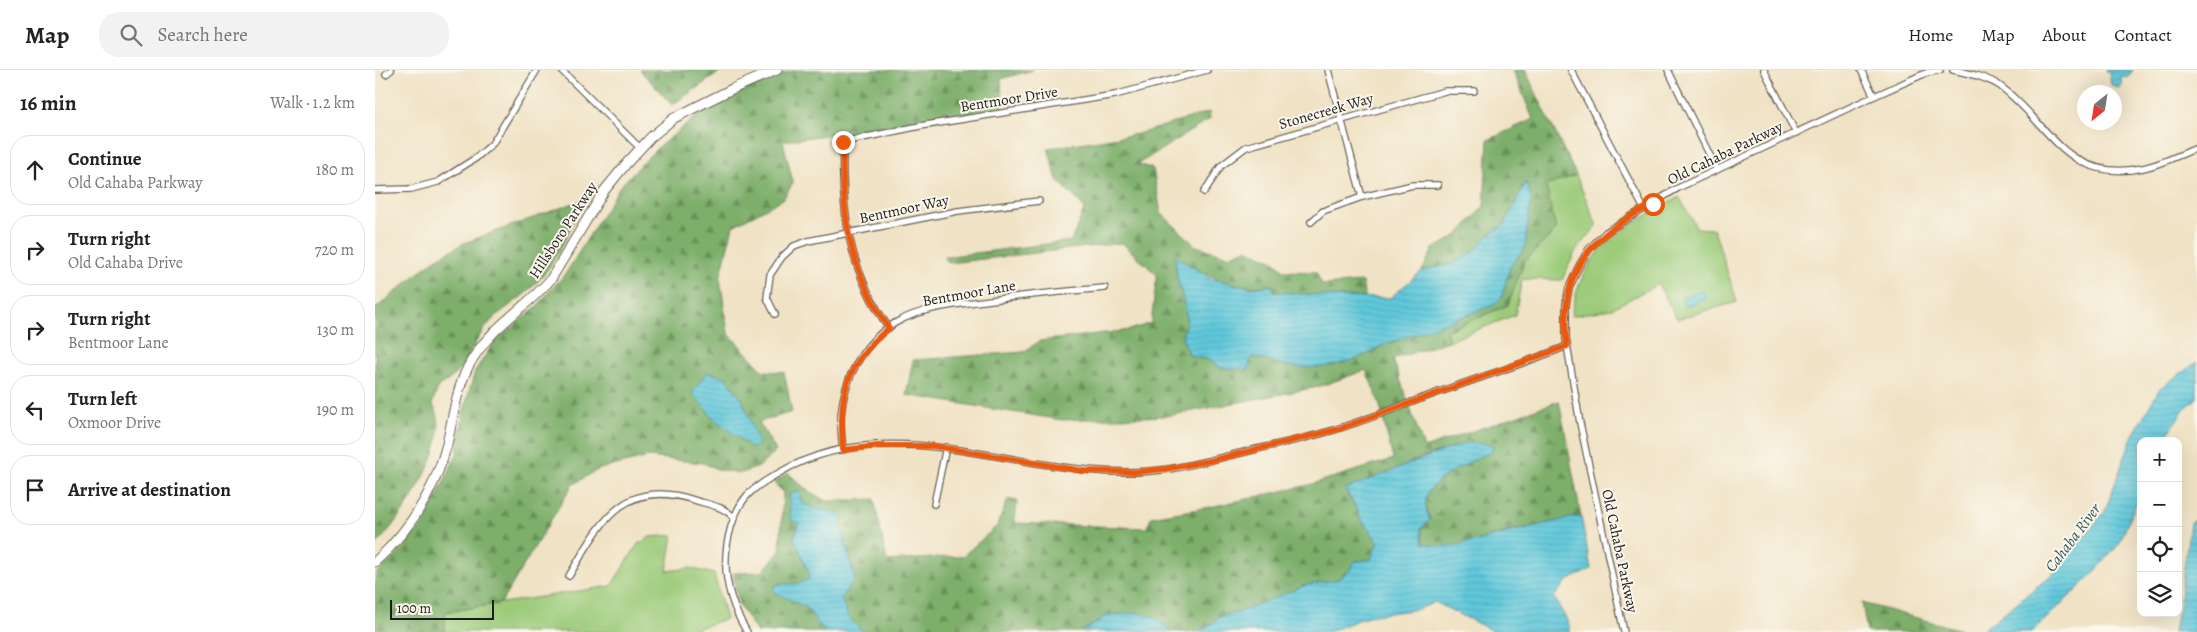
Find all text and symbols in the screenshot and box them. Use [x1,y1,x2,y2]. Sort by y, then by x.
search box [99,12,449,57]
text: Map [25,19,69,51]
icon: search [117,21,145,49]
text: Search here [157,22,248,48]
text: Home [1908,23,1953,47]
text: Map [1981,23,2014,47]
text: About [2042,23,2086,47]
text: Contact [2114,23,2172,47]
street label: Bentmoor Drive [959,81,1059,117]
north arrow [2077,85,2122,130]
street label: Stonecreek Way [1276,88,1376,134]
text: 16 min [20,89,77,117]
text: Walk · 1.2 km [270,92,355,114]
street label: Old Cahaba Parkway [1664,116,1786,190]
route end [832,131,855,154]
text: Continue [68,146,142,172]
icon: ahead [21,156,49,184]
text: 180 m [316,159,354,181]
text: Old Cahaba Parkway [68,172,202,194]
street label: Hillsboro Parkway [524,177,602,282]
street label: Bentmoor Way [857,190,951,228]
route start [1642,193,1665,216]
text: Turn right [68,226,150,252]
icon: right [21,236,49,264]
text: 720 m [315,239,354,261]
text: Old Cahaba Drive [68,252,183,274]
street label: Bentmoor Lane [921,275,1017,311]
text: Turn right [68,306,150,332]
icon: right [21,316,49,344]
text: 130 m [317,319,354,341]
text: Bentmoor Lane [68,332,169,354]
text: Turn left [68,386,137,412]
icon: left [21,396,49,424]
text: 190 m [316,399,354,421]
text: Oxmoor Drive [68,412,161,434]
map controls [2137,437,2182,617]
button: + [2137,437,2182,482]
icon: arrive [21,476,49,504]
text: Arrive at destination [68,477,231,503]
button: − [2137,482,2182,527]
street label: Old Cahaba Parkway [1597,487,1643,615]
water label: Cahaba River [2040,499,2106,577]
button: locate [2137,527,2182,572]
button: layers [2137,572,2182,617]
scale bar [390,597,494,620]
text: 100 m [397,599,431,618]

